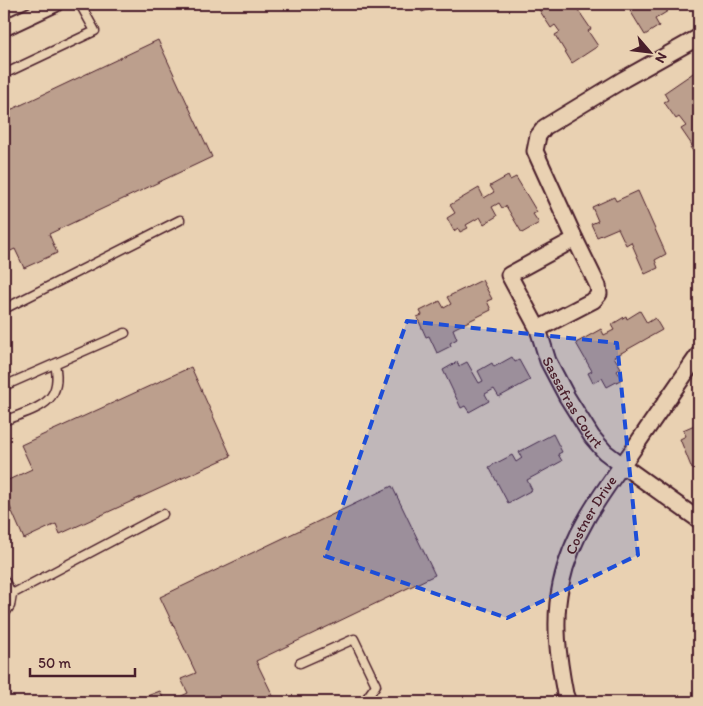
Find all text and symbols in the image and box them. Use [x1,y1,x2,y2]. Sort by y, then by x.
north arrow [626,28,676,78]
text: N [651,50,671,66]
street label: Sassafras Court [538,353,607,452]
street label: Costner Drive [562,472,621,557]
scale bar [30,646,135,678]
text: 50 m [38,654,71,672]

